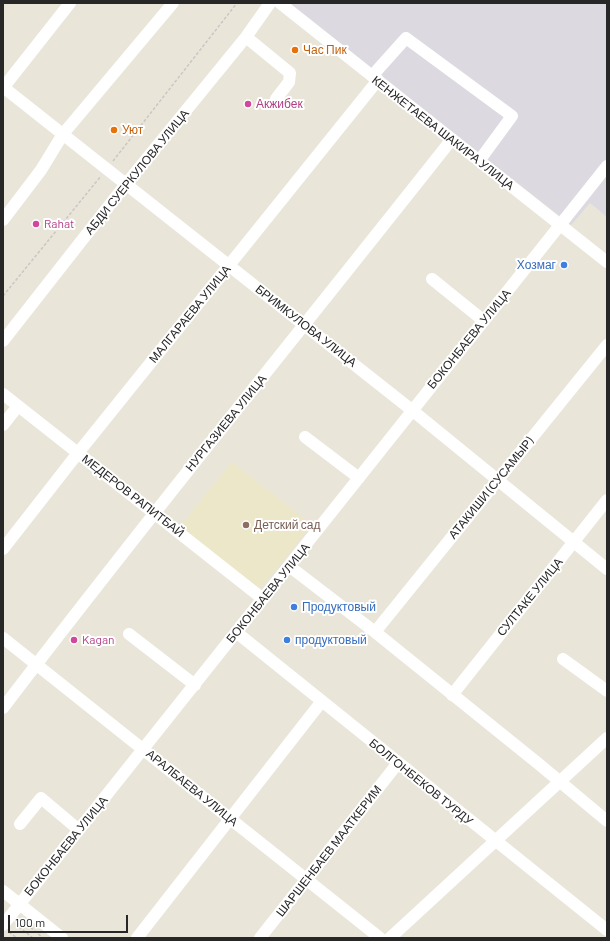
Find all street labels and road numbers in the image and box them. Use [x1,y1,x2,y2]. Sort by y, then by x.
street label: КЕНЖЕТАЕВА ШАКИРА УЛИЦА [369,73,517,193]
street label: АБДИ СУЕРКУЛОВА УЛИЦА [82,106,192,238]
street label: МАЛГАРАЕВА УЛИЦА [146,262,234,366]
street label: БРИМКУЛОВА УЛИЦА [252,282,360,370]
street label: БОКОНБАЕВА УЛИЦА [424,286,514,392]
street label: НУРГАЗИЕВА УЛИЦА [183,372,269,474]
street label: АТАКИШИ (СУСАМЫР) [445,434,537,542]
street label: МЕДЕРОВ РАПИТБАЙ [79,452,187,540]
street label: БОКОНБАЕВА УЛИЦА [223,540,313,646]
street label: СУЛТАКЕ УЛИЦА [494,555,566,639]
street label: БОЛГОНБЕКОВ ТУРДУ [366,736,476,828]
street label: АРАЛБАЕВА УЛИЦА [143,747,241,829]
street label: ШАРШЕНБАЕВ МААТКЕРИМ [273,782,385,920]
street label: БОКОНБАЕВА УЛИЦА [21,793,111,899]

